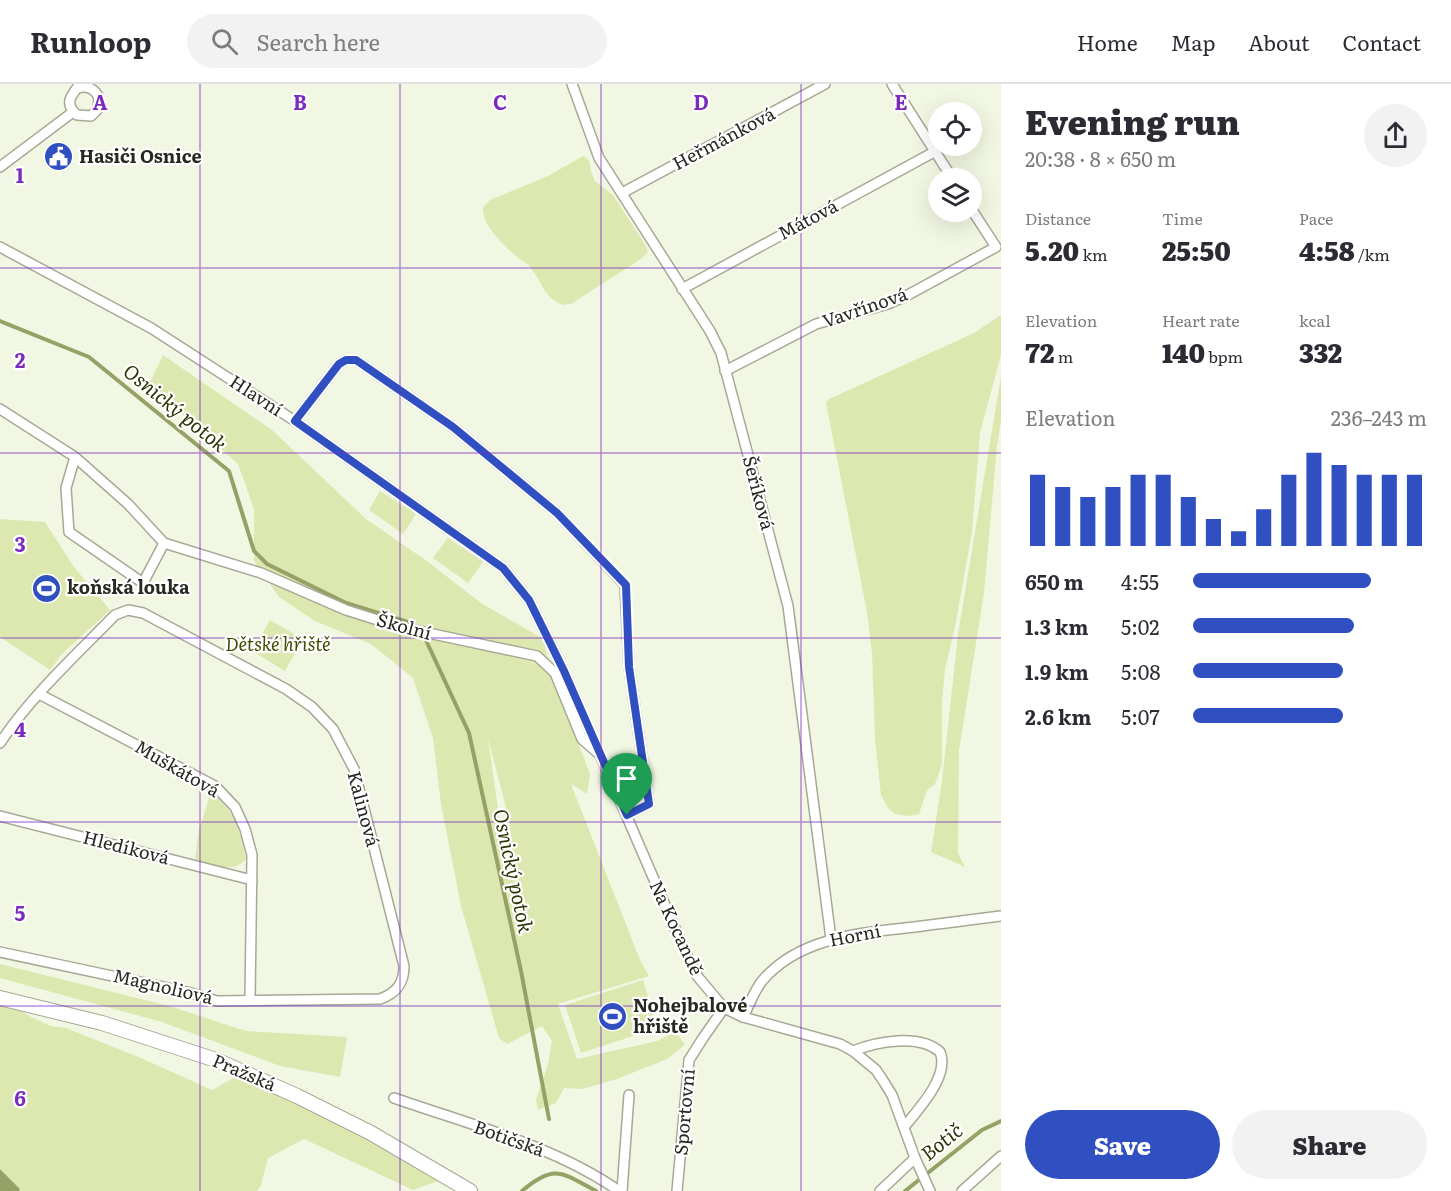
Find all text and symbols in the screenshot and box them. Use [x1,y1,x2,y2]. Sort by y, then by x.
search box [187,14,607,68]
text: Runloop [30,20,151,62]
icon: search [208,25,241,58]
text: Search here [256,25,380,58]
text: Home [1077,26,1138,57]
text: Map [1171,26,1215,57]
text: About [1248,26,1310,57]
text: Contact [1343,26,1421,57]
text: A [92,86,108,116]
text: B [293,86,307,116]
text: C [493,86,507,116]
text: D [693,86,709,116]
text: E [894,86,908,116]
text: Evening run [1025,96,1240,145]
street label: Heřmánková [667,99,780,176]
map controls [928,102,982,222]
button: locate [928,102,982,156]
button: share [1364,104,1427,167]
public building icon: Hasiči Osnice [42,141,74,173]
place label: Hasiči Osnice [79,142,202,169]
text: 20:38 · 8 × 650 m [1025,143,1176,173]
text: 1 [16,159,24,189]
button: layers [928,168,982,222]
street label: Mátová [773,191,842,246]
text: Distance [1025,206,1091,230]
text: Time [1162,206,1203,230]
text: Pace [1299,206,1333,230]
text: 5.20 [1025,230,1079,269]
text: 25:50 [1162,230,1231,269]
text: 4:58 [1299,230,1355,269]
text: km [1079,242,1108,266]
text: /km [1355,242,1390,266]
street label: Vavřínová [818,279,911,334]
text: Elevation [1025,308,1097,332]
text: Heart rate [1162,308,1240,332]
text: kcal [1299,308,1331,332]
text: 72 [1025,332,1055,371]
text: 140 [1162,332,1205,371]
text: 332 [1299,332,1342,371]
text: 2 [15,344,26,374]
text: m [1055,344,1073,368]
text: bpm [1205,344,1243,368]
water label: Osnický potok [118,355,235,458]
street label: Hlavní [225,367,289,422]
text: Elevation [1025,402,1115,432]
text: 236–243 m [1331,402,1427,432]
street label: Šeříková [737,453,782,533]
text: 3 [14,528,26,558]
text: 650 m [1025,566,1084,596]
text: 4:55 [1121,566,1159,596]
sports icon: koňská louka [30,572,62,604]
place label: koňská louka [67,573,190,600]
street label: Školní [374,605,435,646]
text: 1.3 km [1025,611,1088,641]
text: 5:02 [1121,611,1159,641]
park label: Dětské hřiště [225,630,331,657]
text: 1.9 km [1025,656,1089,686]
text: 5:08 [1121,656,1160,686]
text: 2.6 km [1025,701,1091,731]
text: 5:07 [1121,701,1160,731]
text: 4 [14,713,26,743]
street label: Muškátová [130,732,226,803]
pin [601,753,652,815]
icon: arrive [610,762,643,795]
street label: Kalinová [341,768,388,850]
water label: Osnický potok [487,806,543,935]
street label: Hledíková [80,823,173,870]
street label: Na Kocandě [644,876,711,979]
text: 5 [15,897,26,927]
street label: Horní [827,916,883,953]
street label: Magnoliová [111,961,216,1010]
place label: Nohejbalové hřiště [633,991,747,1039]
sports icon: Nohejbalové hřiště [596,1000,628,1032]
street label: Pražská [209,1046,281,1097]
street label: Sportovní [666,1067,701,1156]
text: 6 [14,1082,26,1112]
button: Save [1025,1110,1220,1179]
button: Share [1232,1110,1427,1179]
street label: Botičská [470,1112,549,1163]
water label: Botič [913,1114,968,1167]

